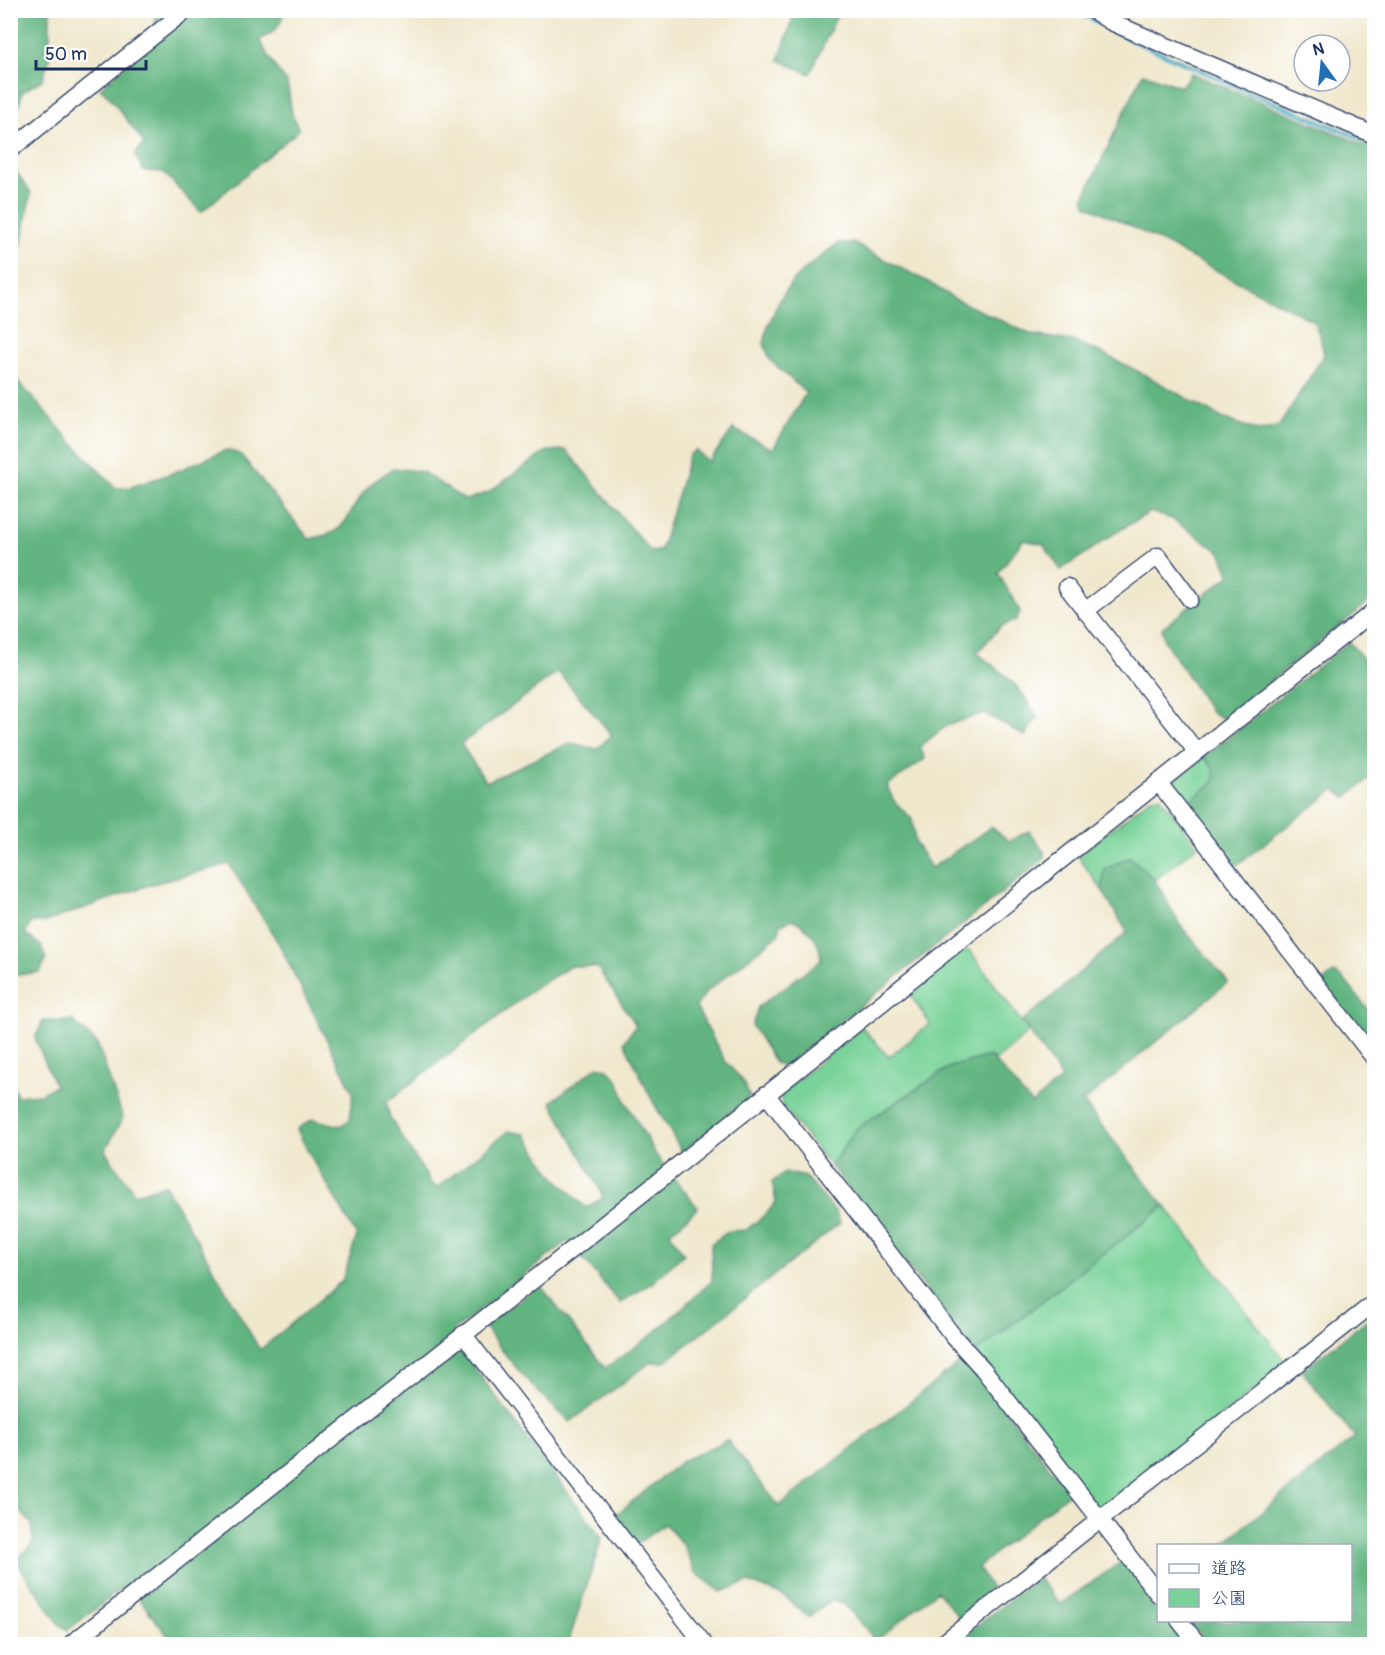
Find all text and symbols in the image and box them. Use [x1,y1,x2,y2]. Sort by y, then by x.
scale bar [36,33,146,71]
north arrow [1292,33,1352,93]
text: N [1311,38,1326,61]
text: 50 m [45,43,87,66]
legend [1157,1544,1352,1622]
text: 道路 [1211,1557,1247,1580]
text: 公園 [1211,1587,1247,1610]

